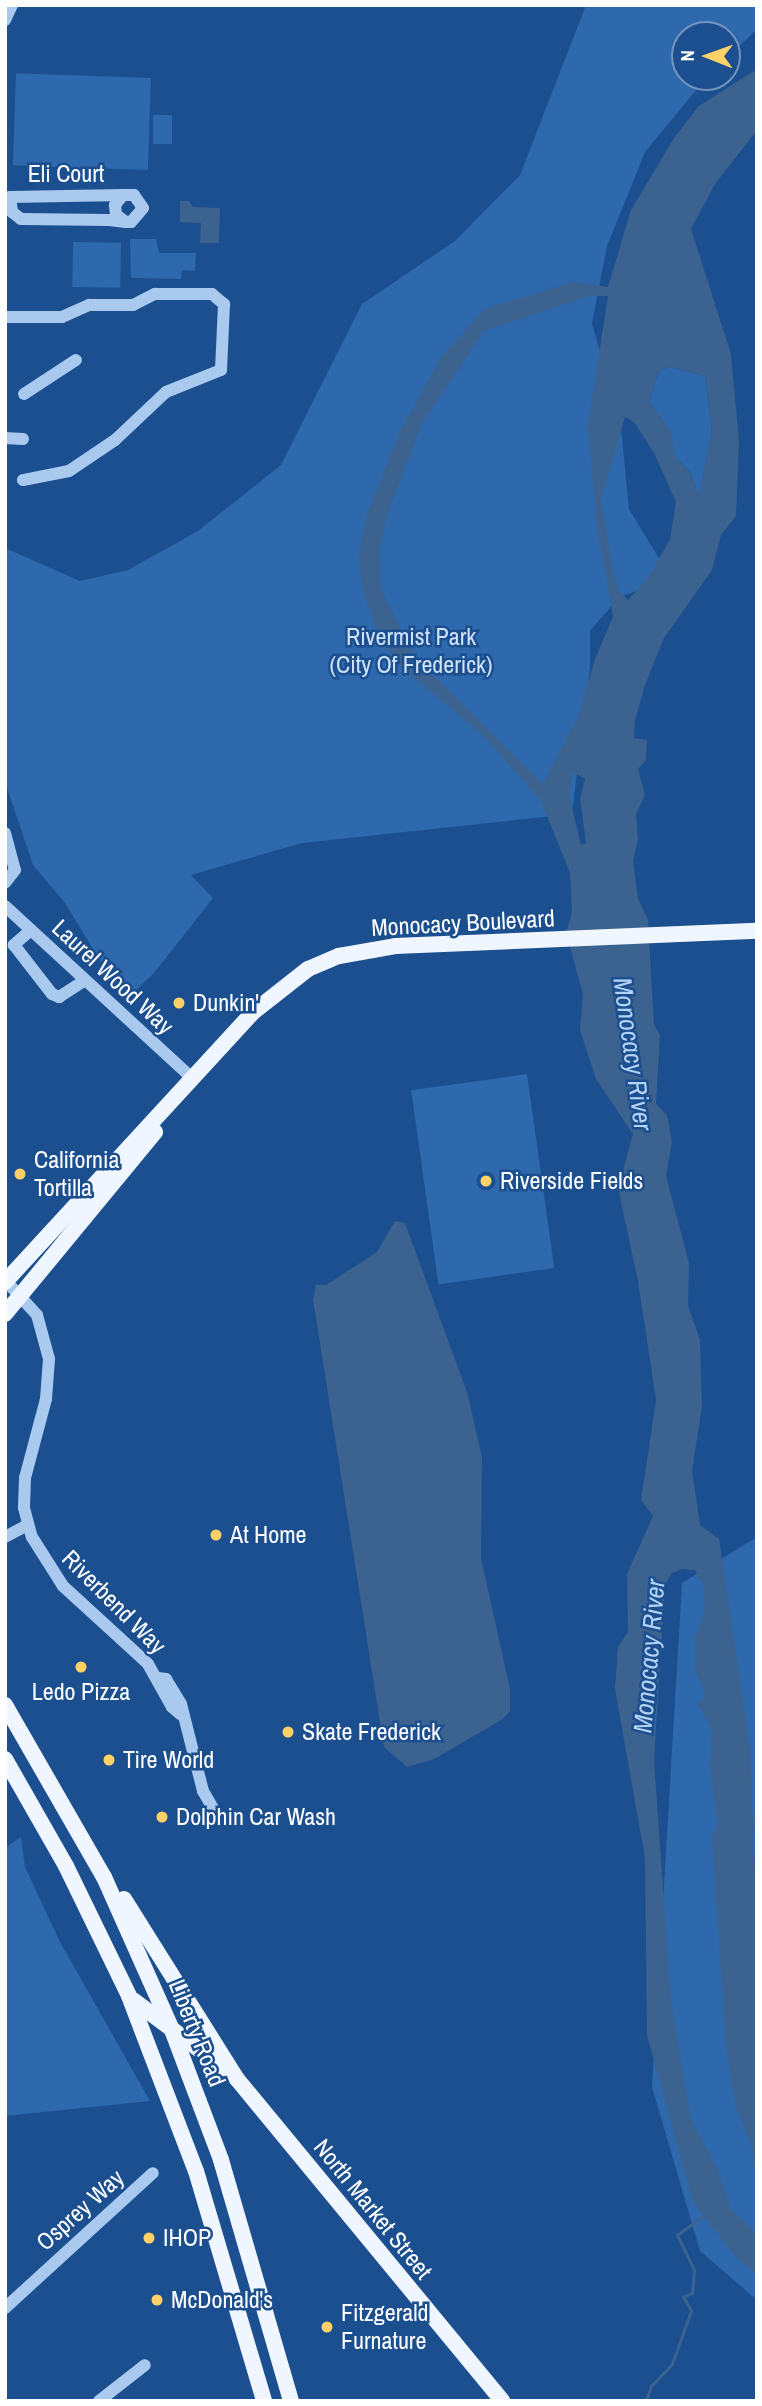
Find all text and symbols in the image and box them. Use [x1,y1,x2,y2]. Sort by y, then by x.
north arrow [671,21,741,91]
text: N [674,50,700,62]
street label: Eli Court [28,160,104,188]
park label: Rivermist Park (City Of Frederick) [330,623,492,679]
street label: Monocacy Boulevard [370,904,556,942]
street label: Laurel Wood Way [46,913,180,1041]
water label: Monocacy River [607,976,659,1132]
place label: Dunkin' [193,989,259,1017]
marker: Dunkin' [171,995,187,1011]
place label: California Tortilla [34,1146,119,1202]
marker: California Tortilla [12,1166,28,1182]
place label: Riverside Fields [500,1167,643,1195]
marker: Riverside Fields [478,1173,494,1189]
place label: At Home [230,1521,307,1549]
marker: At Home [208,1527,224,1543]
street label: Riverbend Way [56,1544,172,1660]
water label: Monocacy River [627,1578,671,1734]
marker: Ledo Pizza [73,1659,89,1675]
place label: Ledo Pizza [32,1678,130,1706]
place label: Skate Frederick [302,1718,441,1746]
marker: Skate Frederick [280,1724,296,1740]
place label: Tire World [123,1746,214,1774]
marker: Tire World [101,1752,117,1768]
place label: Dolphin Car Wash [176,1803,336,1831]
marker: Dolphin Car Wash [154,1809,170,1825]
street label: Liberty Road [163,1975,231,2091]
street label: North Market Street [308,2133,438,2285]
street label: Osprey Way [30,2163,130,2257]
place label: IHOP [163,2224,211,2252]
marker: IHOP [141,2230,157,2246]
place label: McDonald's [171,2286,273,2314]
marker: McDonald's [149,2292,165,2308]
place label: Fitzgerald Furnature [341,2299,429,2355]
marker: Fitzgerald Furnature [319,2319,335,2335]

